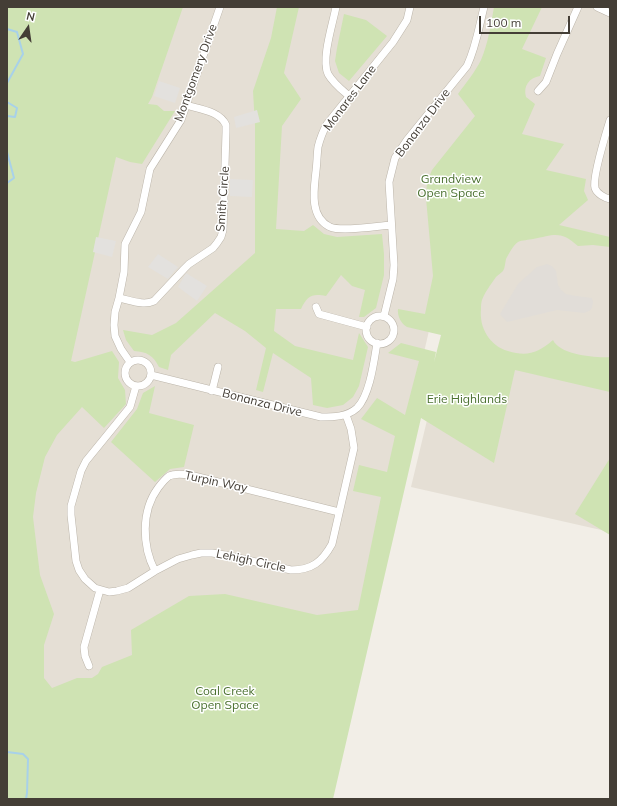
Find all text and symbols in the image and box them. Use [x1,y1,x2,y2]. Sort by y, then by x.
north arrow [8,8,48,48]
scale bar [481,8,572,34]
text: N [25,9,36,24]
text: 100 m [486,15,521,30]
street label: Montgomery Drive [172,22,220,124]
street label: Monares Lane [321,62,379,134]
street label: Bonanza Drive [393,86,453,160]
street label: Smith Circle [214,166,232,232]
park label: Grandview Open Space [417,172,485,200]
street label: Bonanza Drive [221,386,303,420]
park label: Erie Highlands [427,392,507,406]
street label: Turpin Way [183,468,249,496]
street label: Lehigh Circle [215,547,287,575]
park label: Coal Creek Open Space [191,684,259,712]

